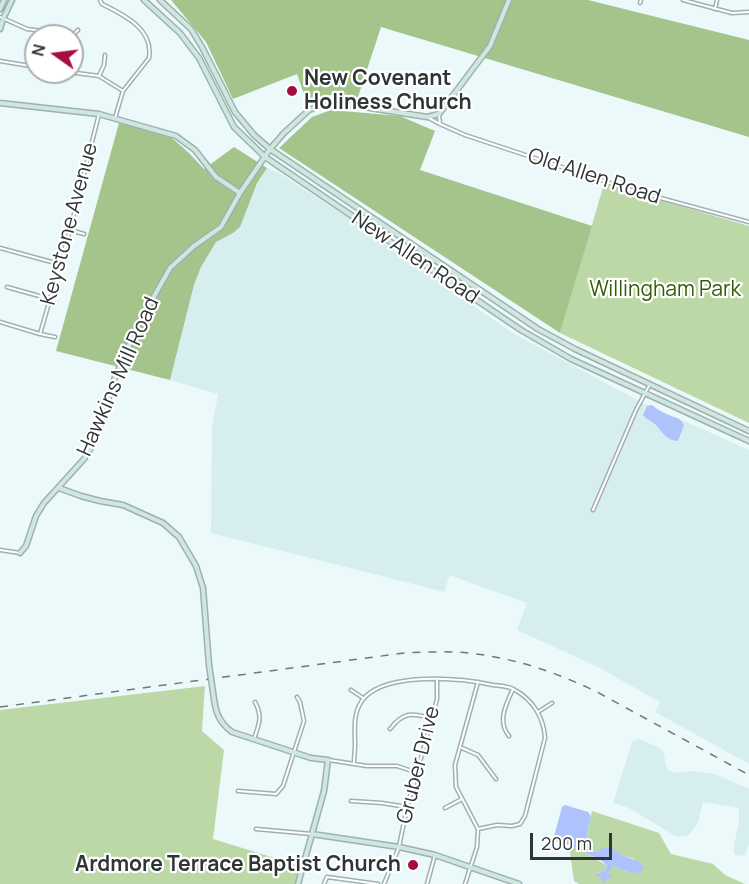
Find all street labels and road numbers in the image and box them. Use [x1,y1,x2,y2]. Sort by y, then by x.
street label: Keystone Avenue [36,140,104,308]
street label: Old Allen Road [524,144,664,210]
street label: New Allen Road [347,206,483,310]
street label: Hawkins Mill Road [73,294,165,460]
street label: Gruber Drive [392,704,446,826]

